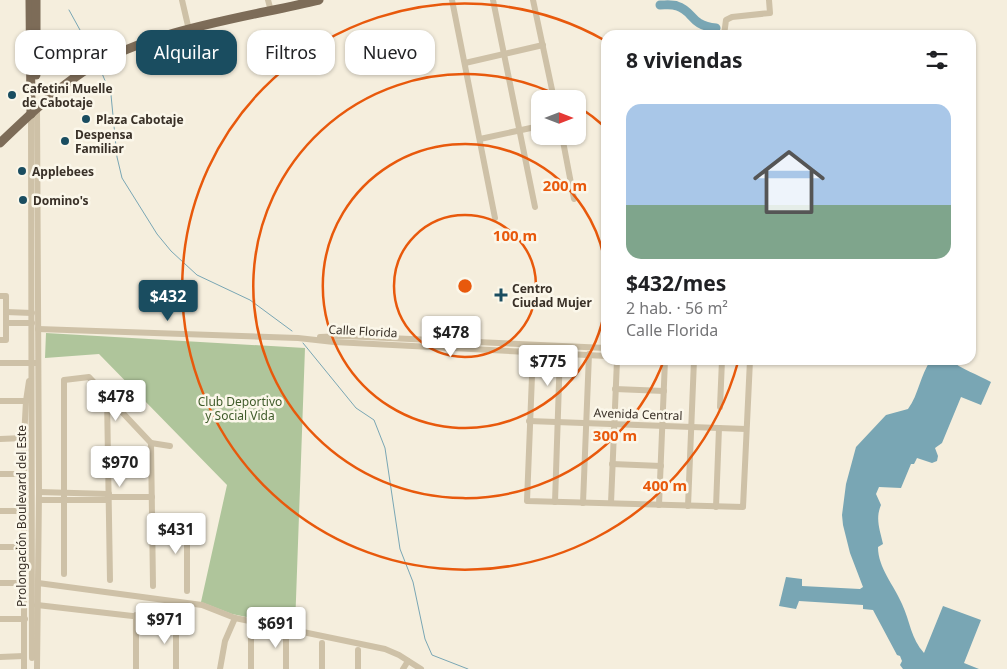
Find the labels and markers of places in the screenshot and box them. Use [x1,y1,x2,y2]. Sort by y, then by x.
place label: Cafetini Muelle de Cabotaje [22,80,113,111]
marker: Cafetini Muelle de Cabotaje [6,89,18,101]
place label: Plaza Cabotaje [96,111,184,128]
marker: Plaza Cabotaje [80,113,92,125]
place label: Despensa Familiar [75,126,133,157]
marker: Despensa Familiar [59,135,71,147]
place label: Applebees [32,163,94,180]
marker: Applebees [16,165,28,177]
place label: Domino's [33,192,89,209]
marker: Domino's [17,194,29,206]
centre of rings [456,277,474,295]
pin: $432 [138,280,198,322]
place label: Centro Ciudad Mujer [512,280,592,311]
marker: Centro Ciudad Mujer [494,288,508,302]
pin: $478 [421,316,481,358]
pin: $775 [518,344,578,387]
pin: $478 [86,380,146,422]
pin: $970 [90,446,150,488]
pin: $431 [146,512,206,555]
pin: $971 [135,602,195,645]
pin: $691 [246,606,306,649]

